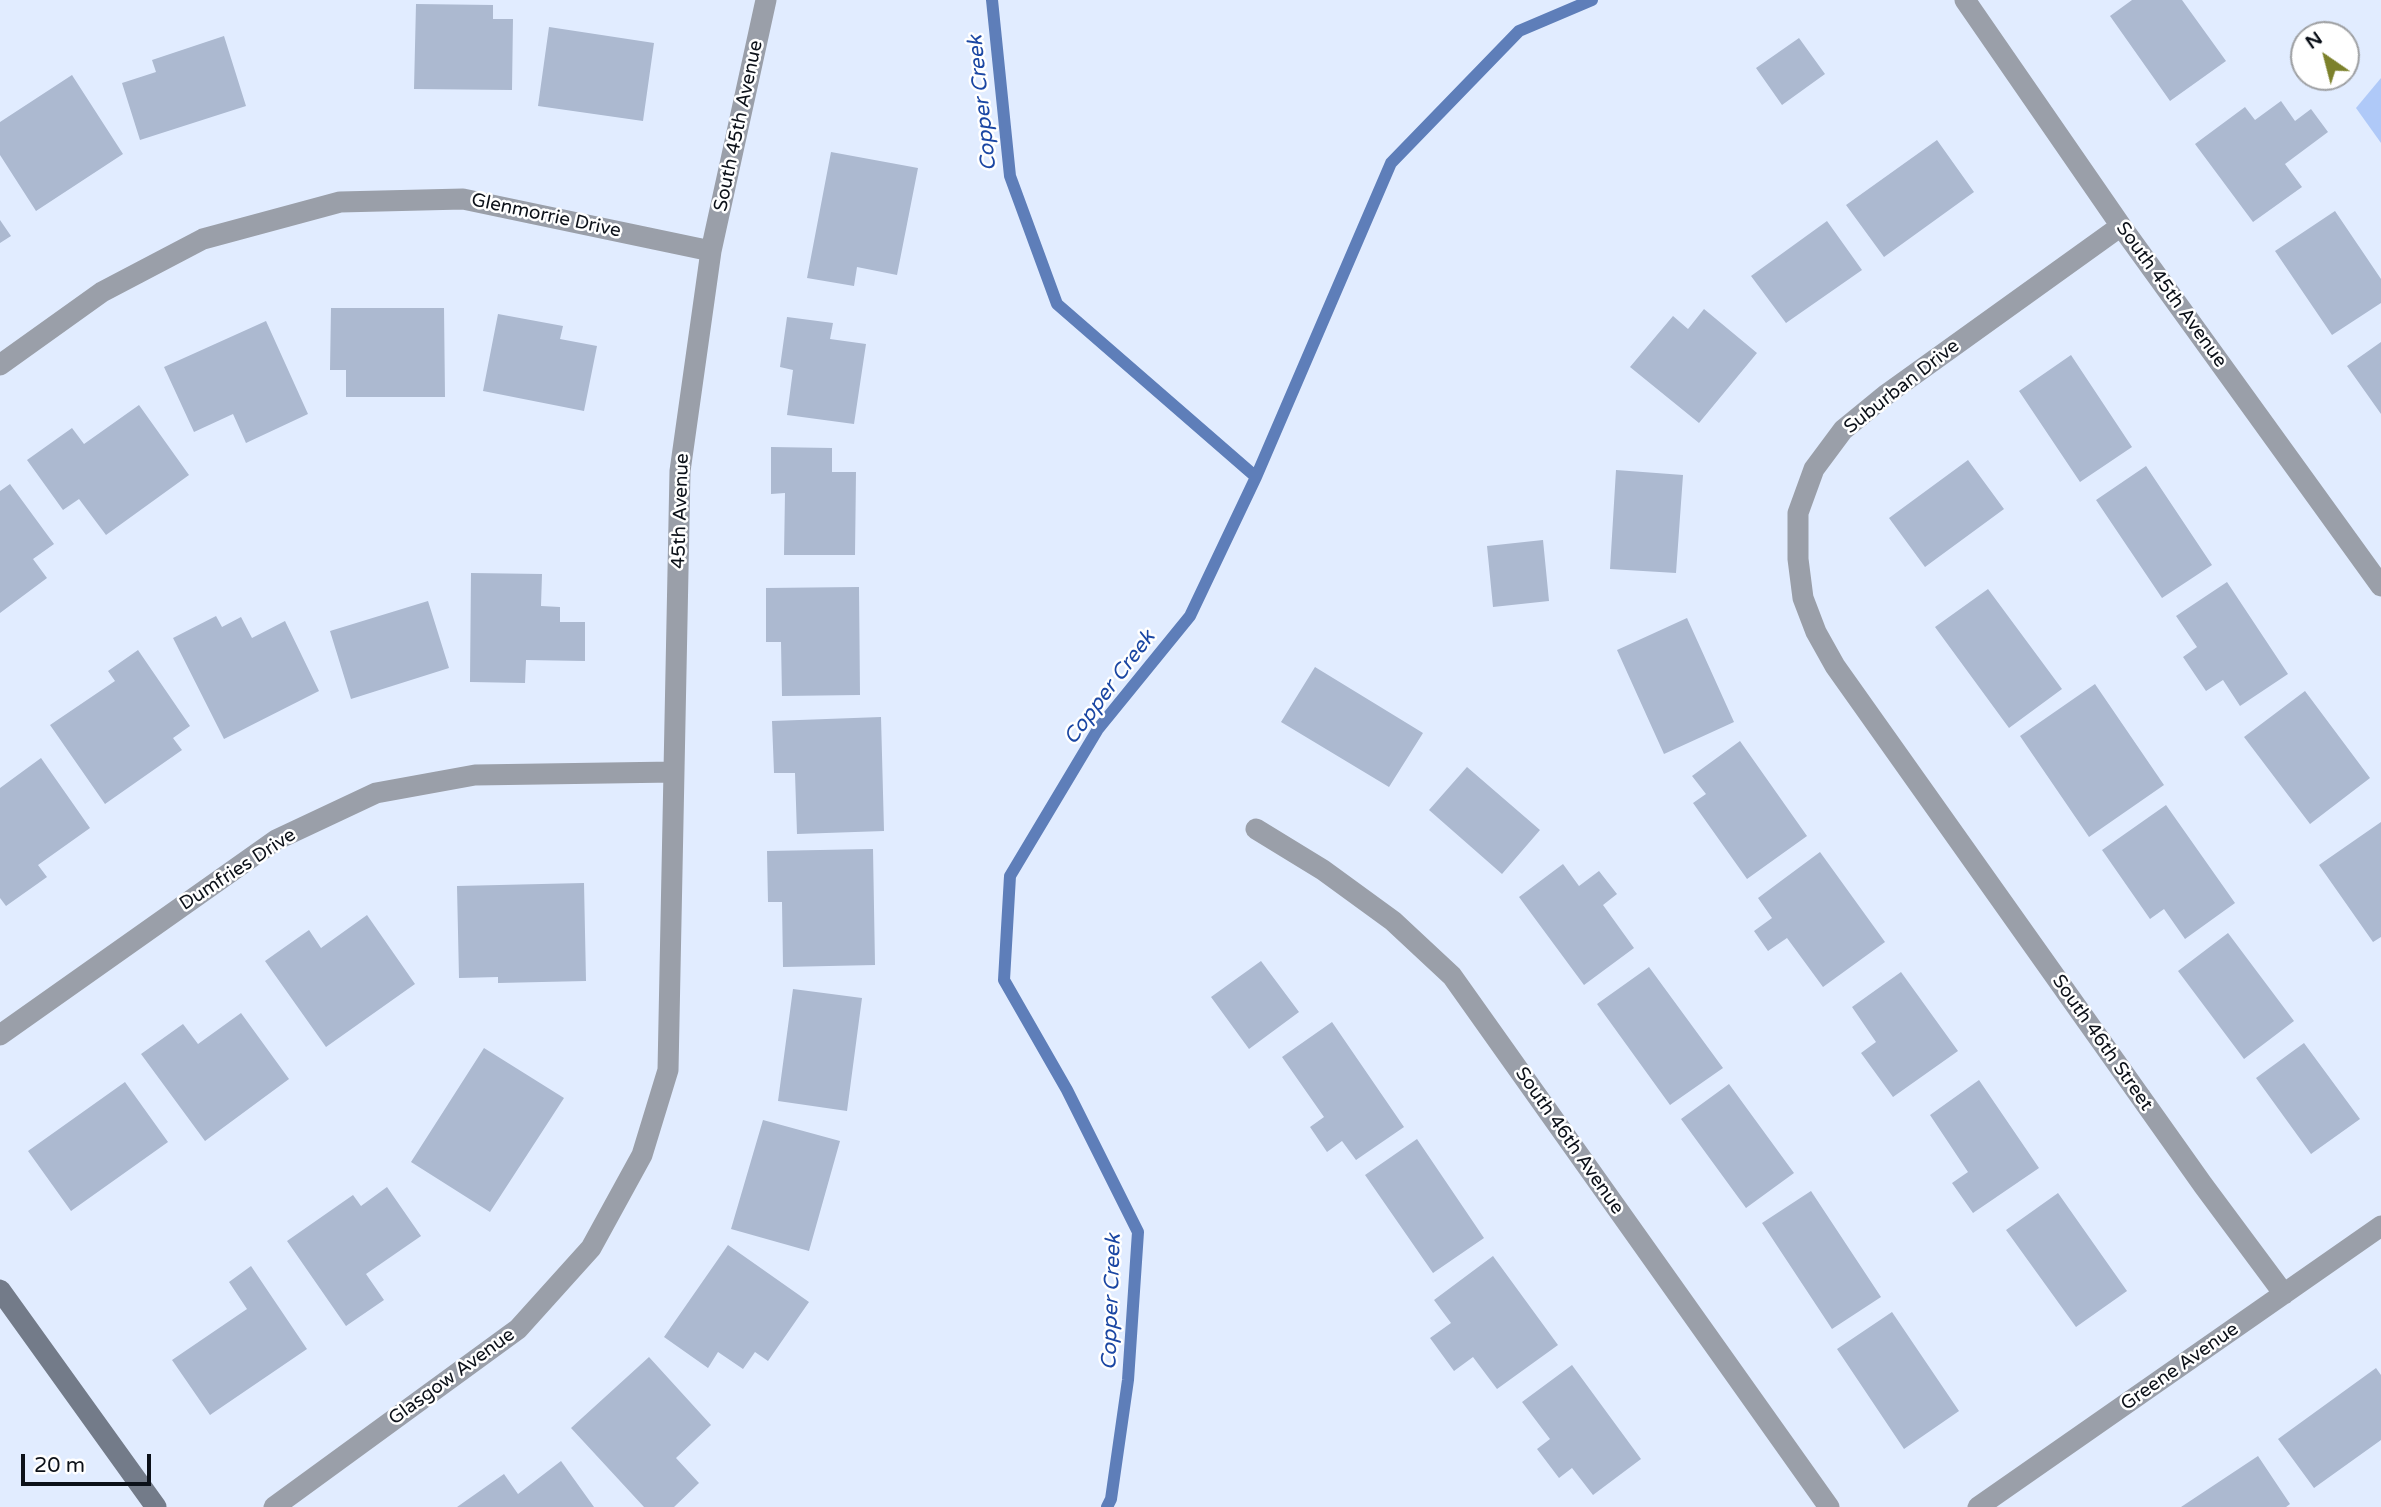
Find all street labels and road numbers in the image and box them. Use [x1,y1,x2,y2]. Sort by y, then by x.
street label: South 45th Avenue [710,38,768,214]
street label: Glenmorrie Drive [469,189,623,243]
street label: South 45th Avenue [2111,218,2231,372]
street label: Suburban Drive [1840,335,1964,439]
street label: 45th Avenue [668,453,694,569]
street label: Dumfries Drive [176,824,300,916]
street label: South 46th Street [2047,971,2157,1115]
street label: South 46th Avenue [1510,1063,1628,1219]
street label: Greene Avenue [2117,1318,2243,1416]
street label: Glasgow Avenue [384,1324,520,1430]

